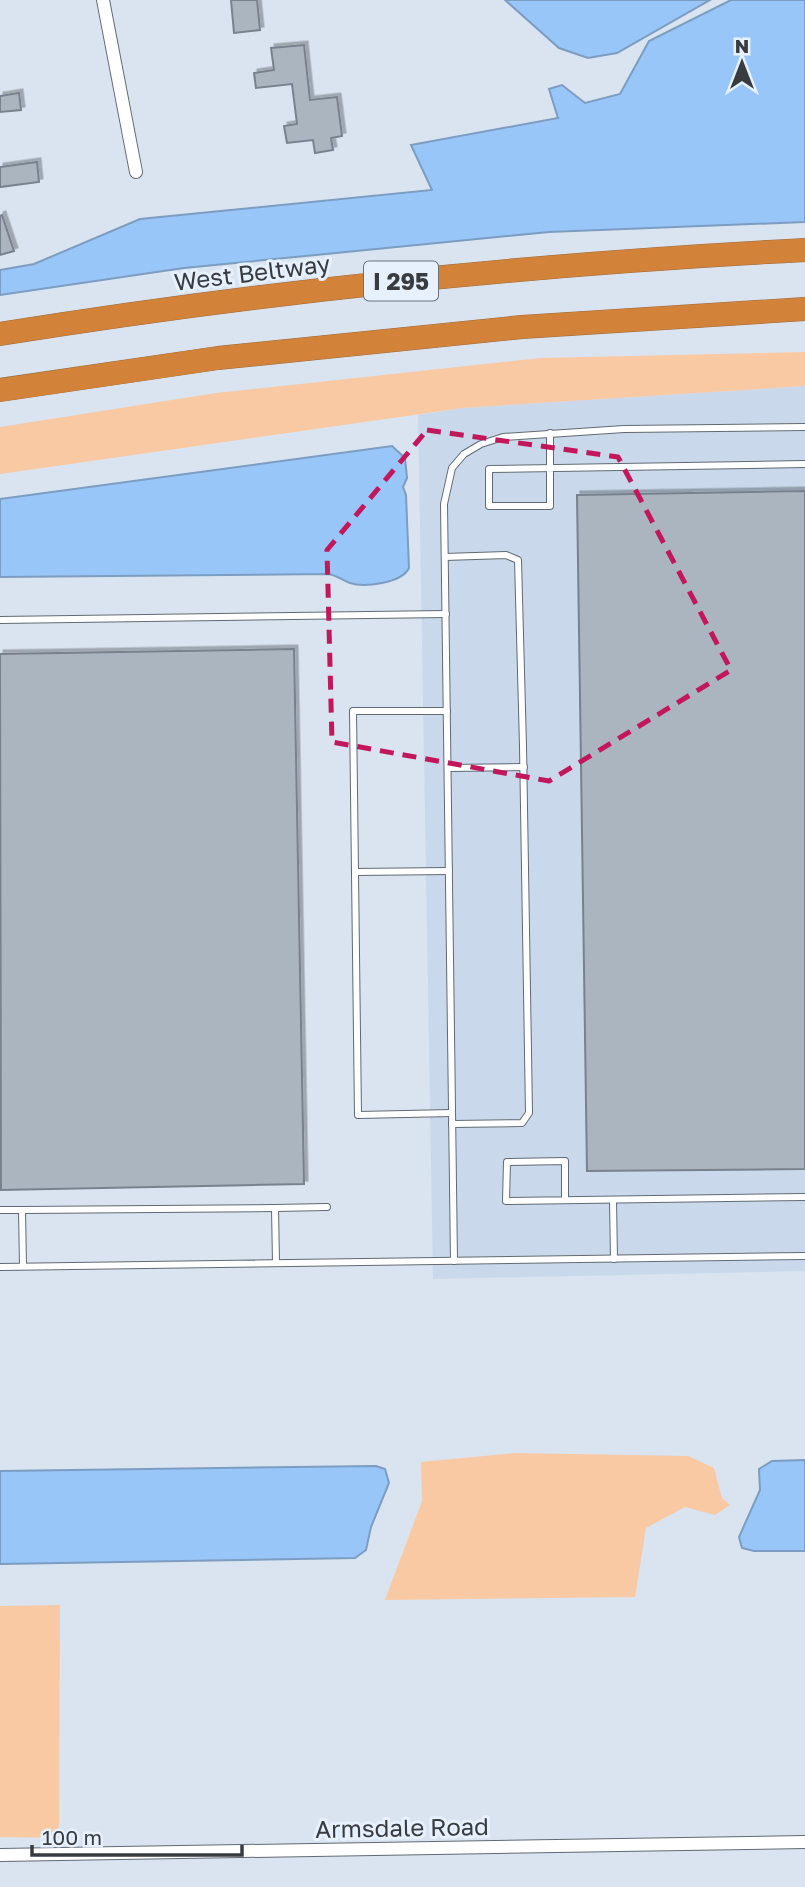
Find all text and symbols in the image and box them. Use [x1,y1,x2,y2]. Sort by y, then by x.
north arrow [707,28,777,98]
text: N [735,34,749,57]
street label: West Beltway [172,248,332,296]
road number: I 295 [364,262,438,300]
street label: Armsdale Road [315,1811,489,1843]
scale bar [32,1814,242,1858]
text: 100 m [42,1824,102,1850]

